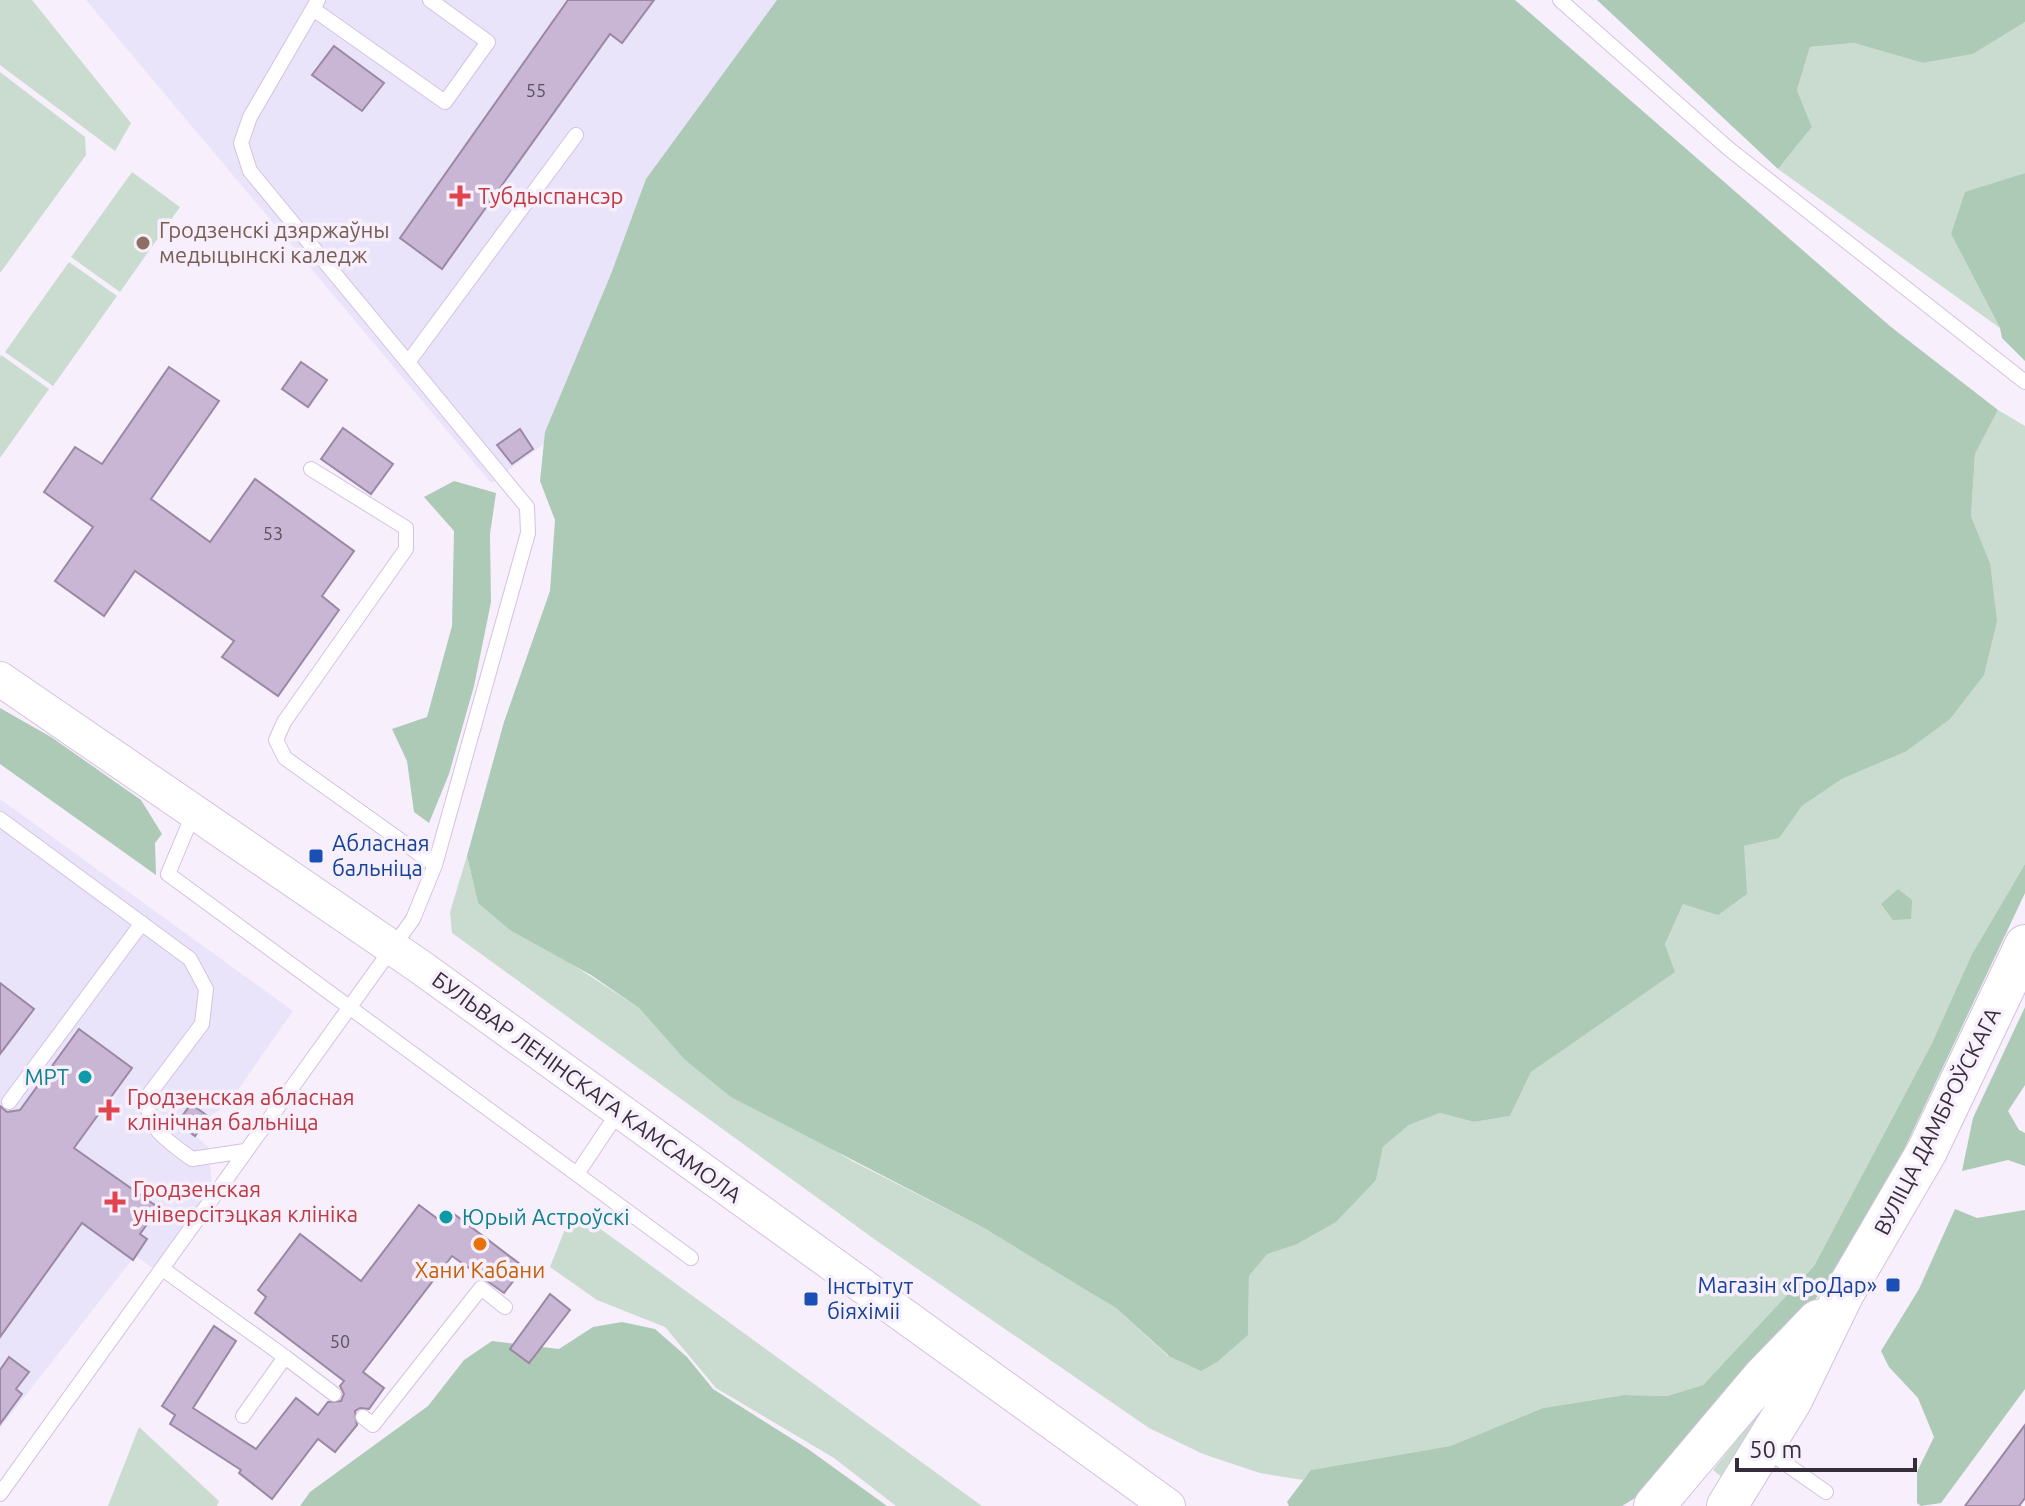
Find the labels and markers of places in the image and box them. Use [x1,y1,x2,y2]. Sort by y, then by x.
place label: Тубдыспансэр [478,183,623,208]
marker: Тубдыспансэр [449,185,471,207]
place label: Гродзенскі дзяржаўны медыцынскі каледж [159,217,390,267]
marker: Гродзенскі дзяржаўны медыцынскі каледж [134,234,152,252]
place label: Абласная бальніца [332,830,430,880]
marker: Абласная бальніца [307,847,325,865]
place label: МРТ [24,1064,69,1089]
marker: МРТ [76,1068,94,1086]
place label: Гродзенская абласная клінічная бальніца [127,1084,355,1134]
marker: Гродзенская абласная клінічная бальніца [98,1099,120,1121]
place label: Гродзенская універсітэцкая клініка [133,1176,358,1226]
marker: Гродзенская універсітэцкая клініка [104,1191,126,1213]
place label: Юрый Астроўскі [462,1204,630,1229]
marker: Юрый Астроўскі [437,1208,455,1226]
marker: Хани Кабани [471,1235,489,1253]
place label: Хани Кабани [415,1257,545,1282]
place label: Магазін «ГроДар» [1698,1272,1877,1297]
place label: Інстытут біяхіміі [827,1273,913,1323]
marker: Магазін «ГроДар» [1884,1276,1902,1294]
marker: Інстытут біяхіміі [802,1290,820,1308]

